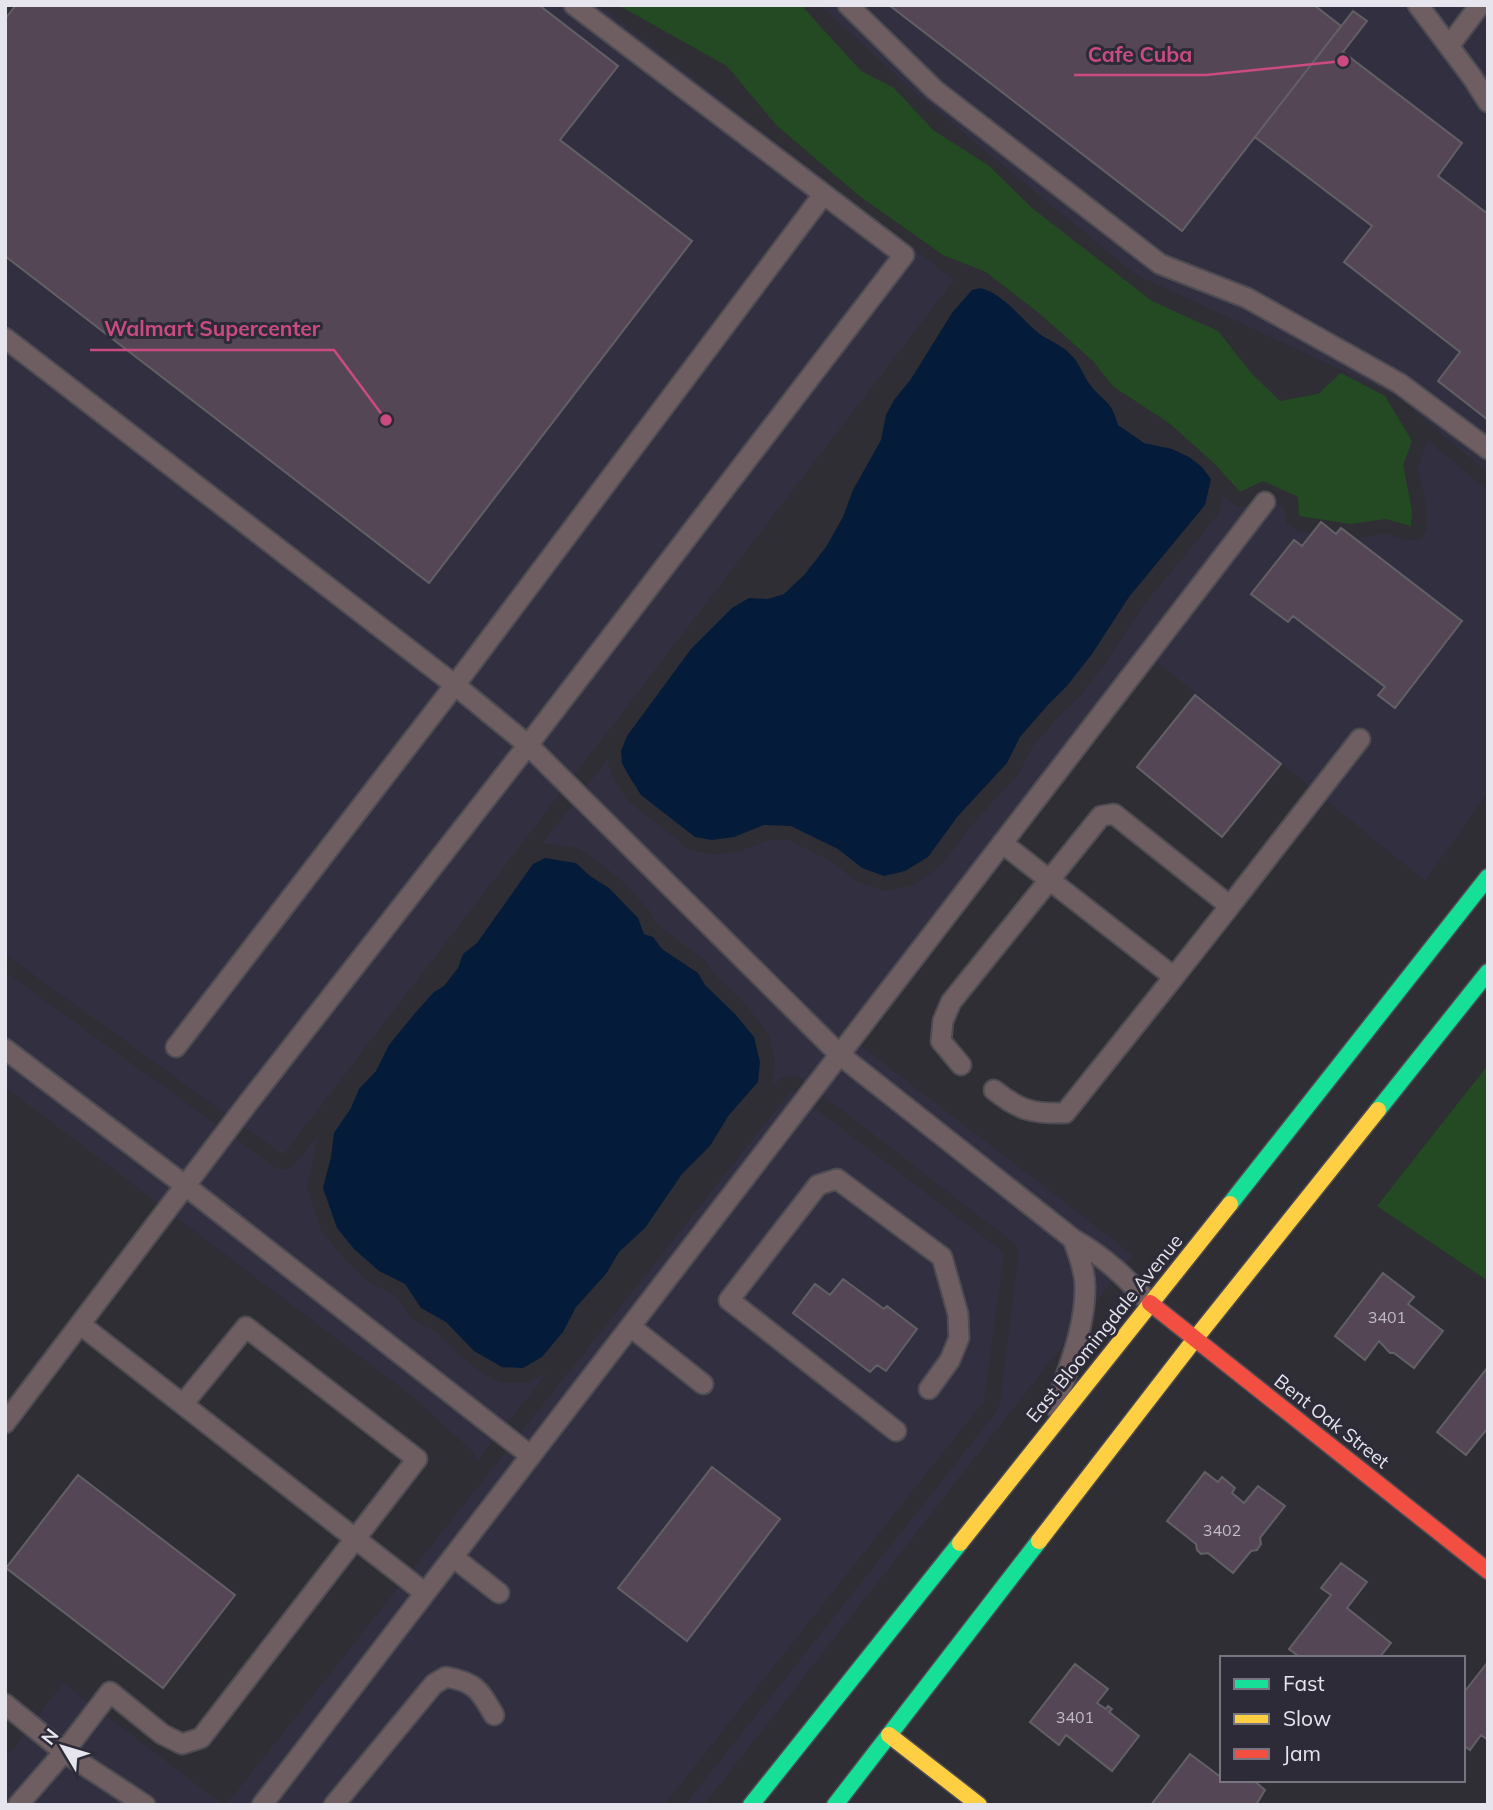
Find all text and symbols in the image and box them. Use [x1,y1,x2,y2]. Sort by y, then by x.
callout: Cafe Cuba [1074,33,1206,75]
text: Cafe Cuba [1088,41,1192,67]
callout: Walmart Supercenter [90,308,334,350]
text: Walmart Supercenter [104,315,321,341]
street label: East Bloomingdale Avenue [1021,1229,1187,1427]
house number: 3401 [1368,1307,1406,1327]
street label: Bent Oak Street [1270,1369,1395,1474]
house number: 3402 [1203,1520,1241,1540]
legend [1220,1656,1465,1782]
text: Fast [1283,1670,1325,1696]
text: Slow [1283,1705,1331,1731]
house number: 3401 [1056,1707,1094,1727]
north arrow [28,1712,98,1782]
text: N [36,1723,63,1750]
text: Jam [1283,1740,1321,1766]

